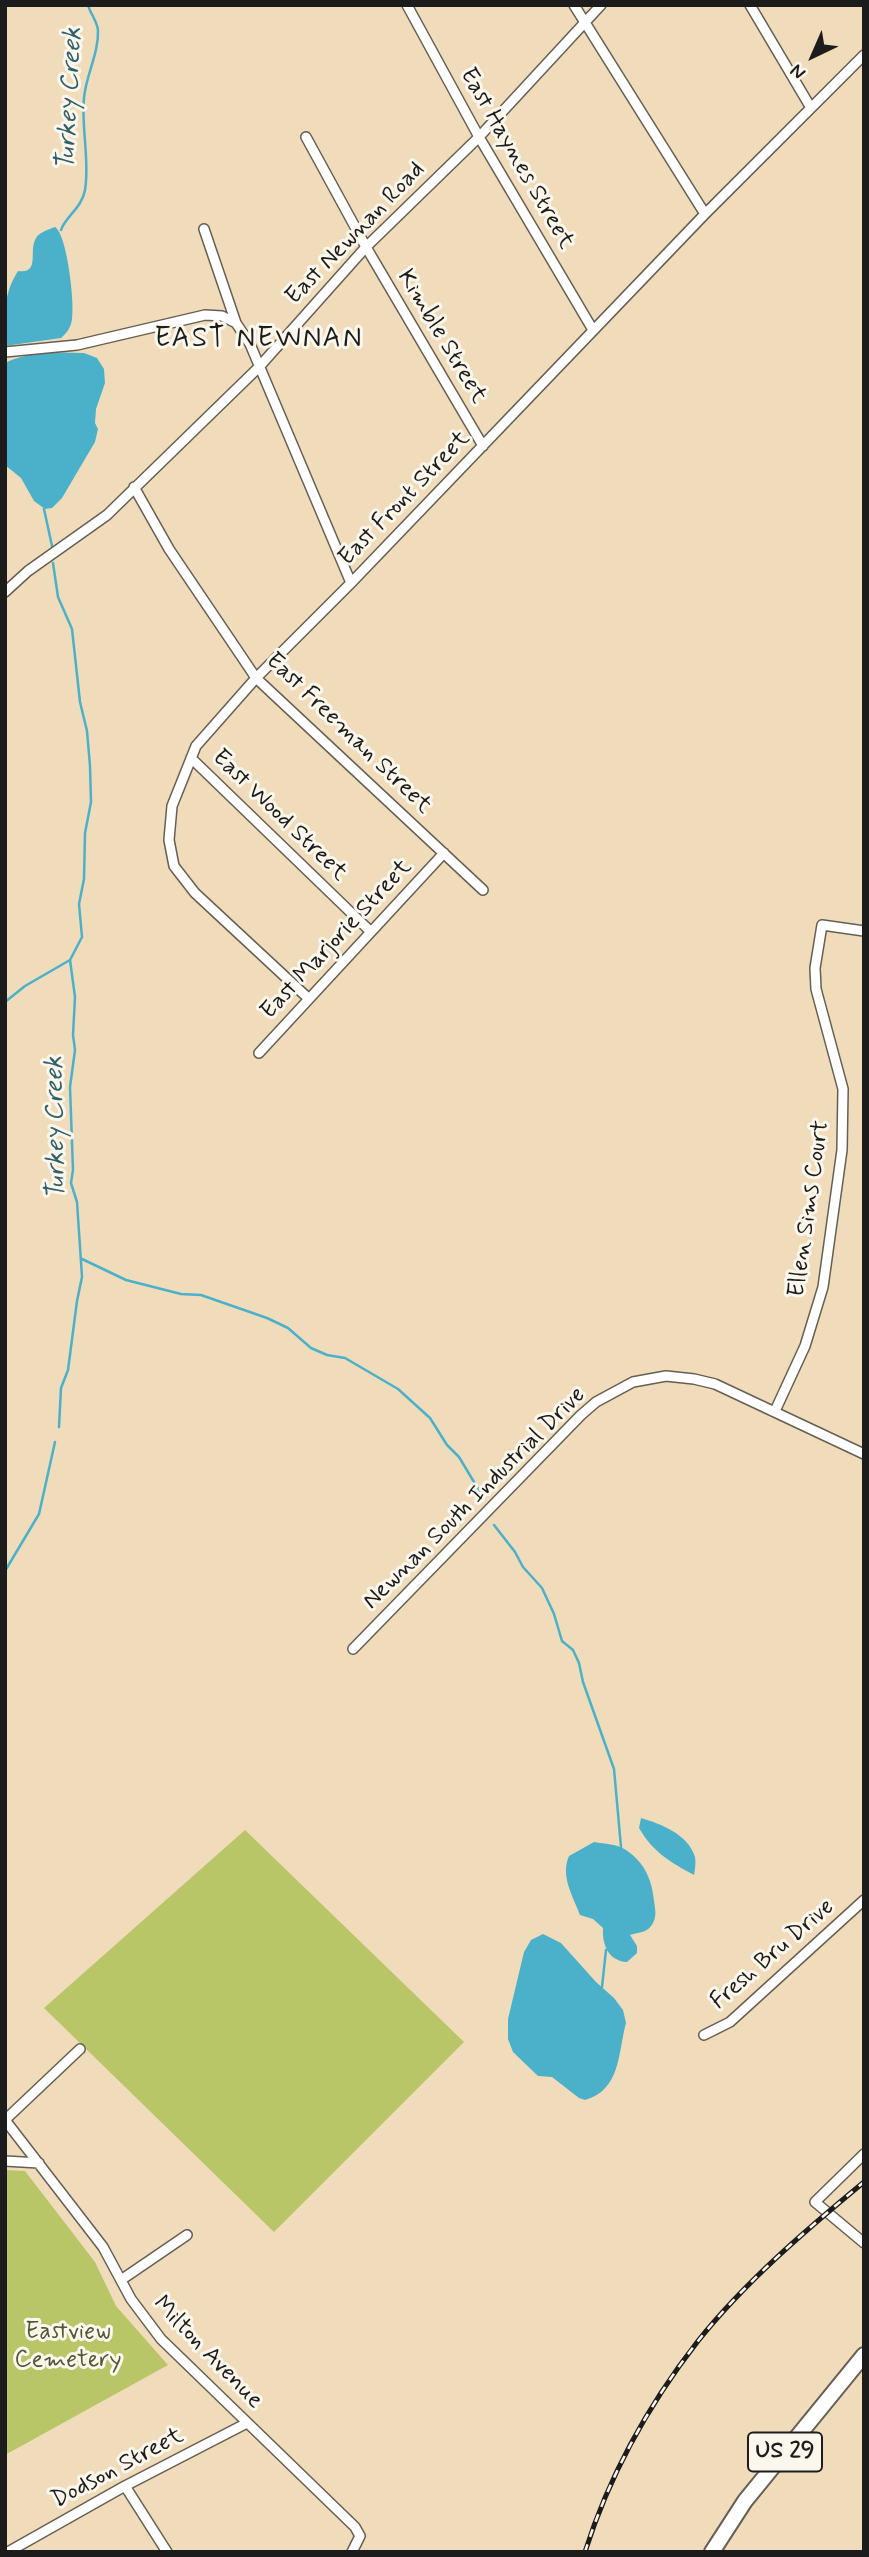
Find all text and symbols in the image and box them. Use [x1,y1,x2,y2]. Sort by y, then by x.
north arrow [778,21,848,91]
water label: Turkey Creek [52,27,90,171]
text: N [785,58,811,85]
street label: East Haynes Street [452,63,580,255]
street label: East Newnan Road [280,156,432,312]
street label: Kimble Street [390,265,492,409]
district label: EAST NEWNAN [156,323,362,357]
street label: East Front Street [333,425,477,573]
street label: East Freeman Street [259,647,437,821]
street label: East Wood Street [205,744,353,888]
street label: East Marjorie Street [255,854,419,1026]
water label: Turkey Creek [40,1056,74,1200]
street label: Ellen Sims Court [783,1119,837,1299]
street label: Newnan South Industrial Drive [358,1382,592,1616]
street label: Fresh Bru Drive [705,1893,841,2017]
street label: Milton Avenue [146,2290,268,2416]
park label: Eastview Cemetery [14,2319,122,2375]
street label: Dodson Street [47,2422,189,2516]
road number: US 29 [748,2432,822,2472]

